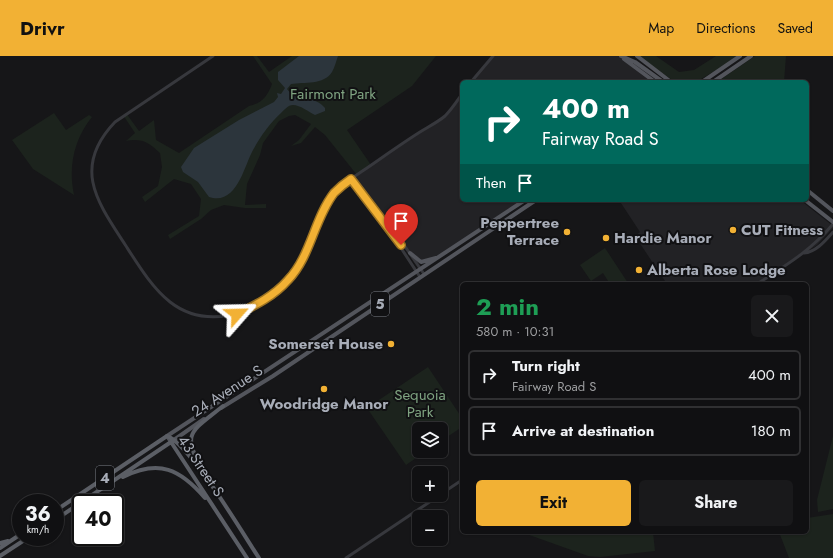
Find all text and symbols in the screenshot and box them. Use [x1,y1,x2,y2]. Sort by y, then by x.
text: Drivr [20,15,65,42]
text: Map [648,18,674,38]
text: Directions [696,18,756,38]
text: Saved [778,18,813,38]
park label: Fairmont Park [290,83,376,105]
text: 400 m [542,88,630,129]
icon: right [476,96,528,148]
text: Fairway Road S [542,126,659,152]
text: Then [476,172,506,194]
icon: arrive [514,172,536,194]
pin [384,204,418,245]
icon: arrive [390,210,412,232]
place label: Peppertree Terrace [480,212,559,251]
place label: CUT Fitness [741,219,823,241]
marker: CUT Fitness [728,225,738,235]
marker: Peppertree Terrace [562,227,572,237]
place label: Hardie Manor [614,227,712,249]
marker: Hardie Manor [601,233,611,243]
place label: Alberta Rose Lodge [646,259,786,281]
marker: Alberta Rose Lodge [634,265,644,275]
text: 2 min [476,289,539,324]
road number: 5 [371,292,389,316]
position arrow [216,293,258,335]
button: close [751,295,793,337]
text: 580 m · 10:31 [476,322,554,341]
place label: Somerset House [268,333,383,355]
marker: Somerset House [386,339,396,349]
text: Turn right [512,355,580,377]
street label: 24 Avenue S [187,360,267,422]
icon: right [478,364,500,386]
text: 400 m [748,364,791,386]
text: Fairway Road S [512,377,596,396]
marker: Woodridge Manor [319,384,329,394]
park label: Sequoia Park [394,384,446,423]
place label: Woodridge Manor [260,393,389,415]
icon: arrive [478,420,500,442]
text: Arrive at destination [512,420,654,442]
text: 180 m [751,420,791,442]
map controls [412,422,448,546]
button: layers [412,422,448,458]
street label: 43 Street S [172,431,230,501]
road number: 4 [96,466,114,490]
button: + [412,466,448,502]
button: Exit [476,480,631,526]
button: Share [639,480,793,526]
speed limit sign: 40 [72,494,124,546]
text: 36 [25,500,51,529]
button: − [412,510,448,546]
text: km/h [27,522,49,537]

